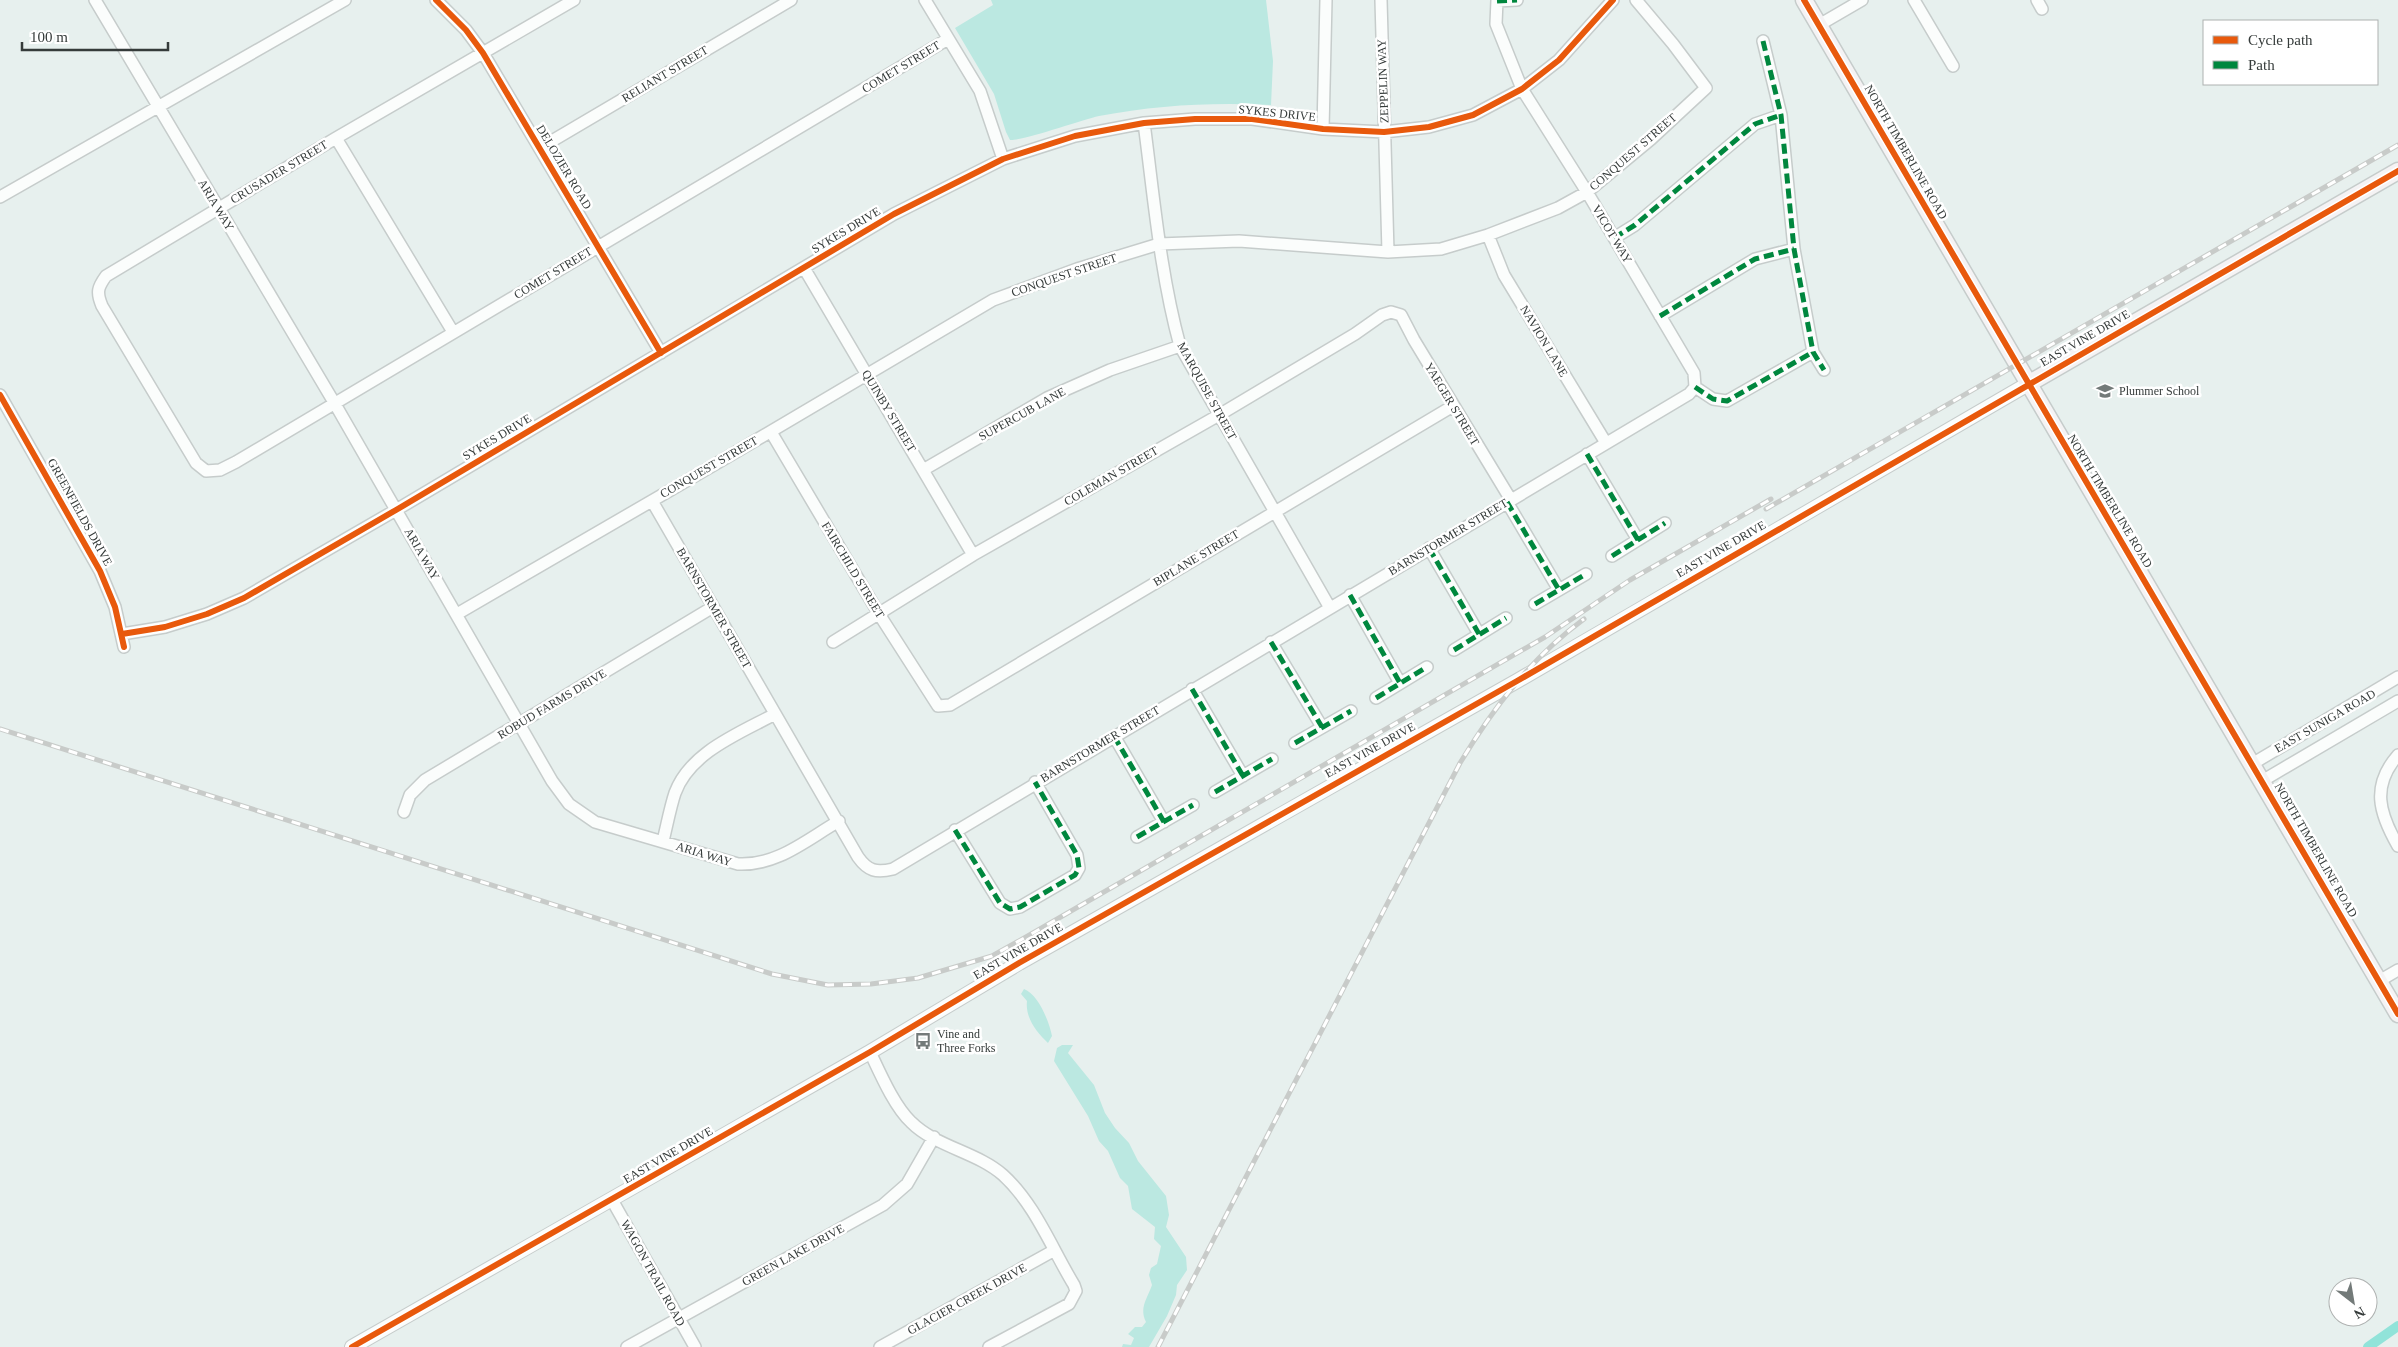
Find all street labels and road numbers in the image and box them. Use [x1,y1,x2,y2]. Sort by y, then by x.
street label: COMET STREET [859,38,943,96]
street label: ZEPPELIN WAY [1375,38,1391,123]
street label: RELIANT STREET [619,42,711,105]
street label: NORTH TIMBERLINE ROAD [1862,82,1950,222]
street label: SYKES DRIVE [1238,102,1316,124]
street label: CONQUEST STREET [1587,110,1680,194]
street label: DELOZIER ROAD [533,122,595,212]
street label: CRUSADER STREET [228,137,331,207]
street label: ARIA WAY [195,177,237,234]
street label: VICOT WAY [1589,202,1635,266]
street label: SYKES DRIVE [809,204,883,256]
street label: COMET STREET [511,244,595,302]
street label: CONQUEST STREET [1009,250,1119,300]
street label: NAVION LANE [1517,303,1571,379]
street label: EAST VINE DRIVE [2038,307,2132,369]
street label: MARQUISE STREET [1174,340,1240,443]
street label: YAEGER STREET [1422,360,1483,449]
street label: QUINBY STREET [859,367,919,455]
street label: SUPERCUB LANE [976,384,1068,444]
street label: SYKES DRIVE [460,411,534,463]
street label: NORTH TIMBERLINE ROAD [2065,432,2156,570]
street label: CONQUEST STREET [658,433,761,501]
street label: COLEMAN STREET [1061,443,1161,509]
street label: GREENFIELDS DRIVE [45,456,115,568]
street label: BARNSTORMER STREET [1386,495,1511,578]
street label: EAST VINE DRIVE [1674,518,1768,580]
street label: FAIRCHILD STREET [819,519,888,621]
street label: ARIA WAY [402,526,443,583]
street label: BIPLANE STREET [1151,527,1242,589]
street label: BARNSTORMER STREET [674,545,755,671]
street label: ROBUD FARMS DRIVE [495,666,609,742]
street label: EAST SUNIGA ROAD [2272,686,2378,756]
street label: BARNSTORMER STREET [1038,702,1163,785]
street label: EAST VINE DRIVE [1322,719,1418,781]
street label: NORTH TIMBERLINE ROAD [2272,780,2360,920]
street label: ARIA WAY [674,839,734,869]
street label: EAST VINE DRIVE [971,920,1065,982]
street label: EAST VINE DRIVE [621,1124,715,1186]
street label: WAGON TRAIL ROAD [618,1217,688,1329]
street label: GREEN LAKE DRIVE [739,1221,847,1289]
street label: GLACIER CREEK DRIVE [905,1260,1029,1338]

